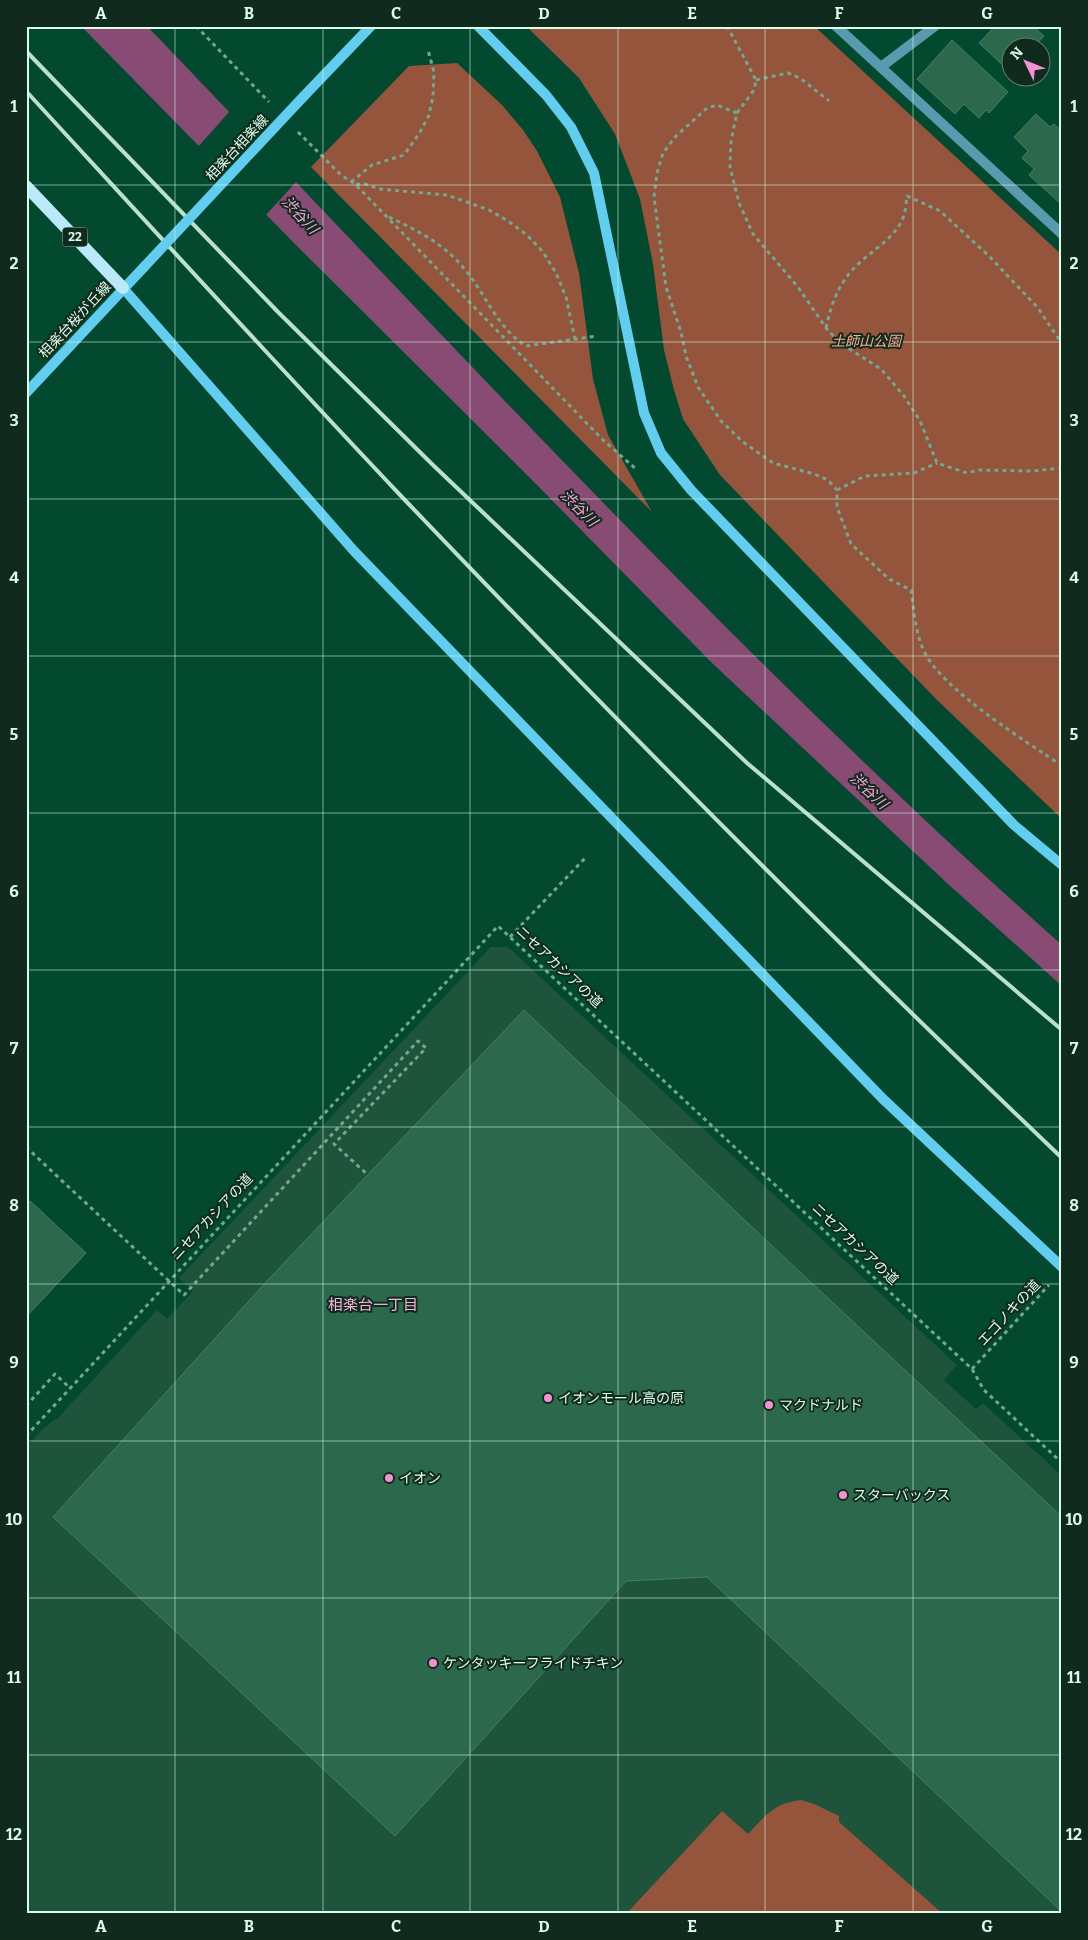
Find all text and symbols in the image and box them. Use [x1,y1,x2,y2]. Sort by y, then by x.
text: A [95,4,107,23]
text: B [244,4,254,23]
text: C [391,4,401,23]
text: D [538,4,550,23]
text: E [687,4,697,23]
text: F [835,4,844,23]
text: G [981,4,993,23]
north arrow [1000,38,1050,88]
text: N [1007,44,1027,63]
text: 1 [11,97,18,116]
text: 1 [1071,97,1078,116]
street label: 相楽台相楽線 [202,111,272,185]
water label: 渋谷川 [278,192,323,239]
road number: 22 [62,228,88,246]
text: 2 [9,254,19,273]
text: 2 [1069,254,1079,273]
street label: 相楽台桜が丘線 [35,278,115,362]
park label: 土師山公園 [831,333,903,350]
text: 3 [9,411,19,430]
text: 3 [1069,411,1079,430]
water label: 渋谷川 [557,486,603,532]
text: 4 [9,568,19,587]
text: 4 [1069,568,1079,587]
text: 5 [10,725,19,744]
text: 5 [1070,725,1079,744]
water label: 渋谷川 [846,769,893,814]
text: 6 [9,882,19,901]
text: 6 [1069,882,1079,901]
street label: ニセアカシアの道 [512,923,606,1011]
text: 7 [10,1039,19,1058]
text: 7 [1070,1039,1079,1058]
street label: ニセアカシアの道 [168,1170,256,1264]
text: 8 [9,1196,19,1215]
text: 8 [1069,1196,1079,1215]
street label: ニセアカシアの道 [808,1200,902,1288]
street label: エゴノキの道 [974,1276,1044,1350]
district label: 相楽台一丁目 [328,1296,418,1314]
text: 9 [9,1353,19,1372]
text: 9 [1069,1353,1079,1372]
place label: イオンモール高の原 [558,1390,684,1407]
marker: イオンモール高の原 [542,1392,554,1404]
place label: マクドナルド [779,1397,863,1414]
marker: マクドナルド [763,1399,775,1411]
place label: イオン [399,1470,441,1487]
marker: イオン [383,1472,395,1484]
place label: スターバックス [853,1487,950,1504]
marker: スターバックス [837,1489,849,1501]
text: 10 [5,1510,23,1529]
text: 10 [1065,1510,1083,1529]
place label: ケンタッキーフライドチキン [443,1655,623,1672]
marker: ケンタッキーフライドチキン [427,1657,439,1669]
text: 11 [7,1668,21,1687]
text: 11 [1067,1668,1081,1687]
text: 12 [6,1825,22,1844]
text: 12 [1066,1825,1082,1844]
text: A [95,1917,107,1936]
text: B [244,1917,254,1936]
text: C [391,1917,401,1936]
text: D [538,1917,550,1936]
text: E [687,1917,697,1936]
text: F [835,1917,844,1936]
text: G [981,1917,993,1936]

